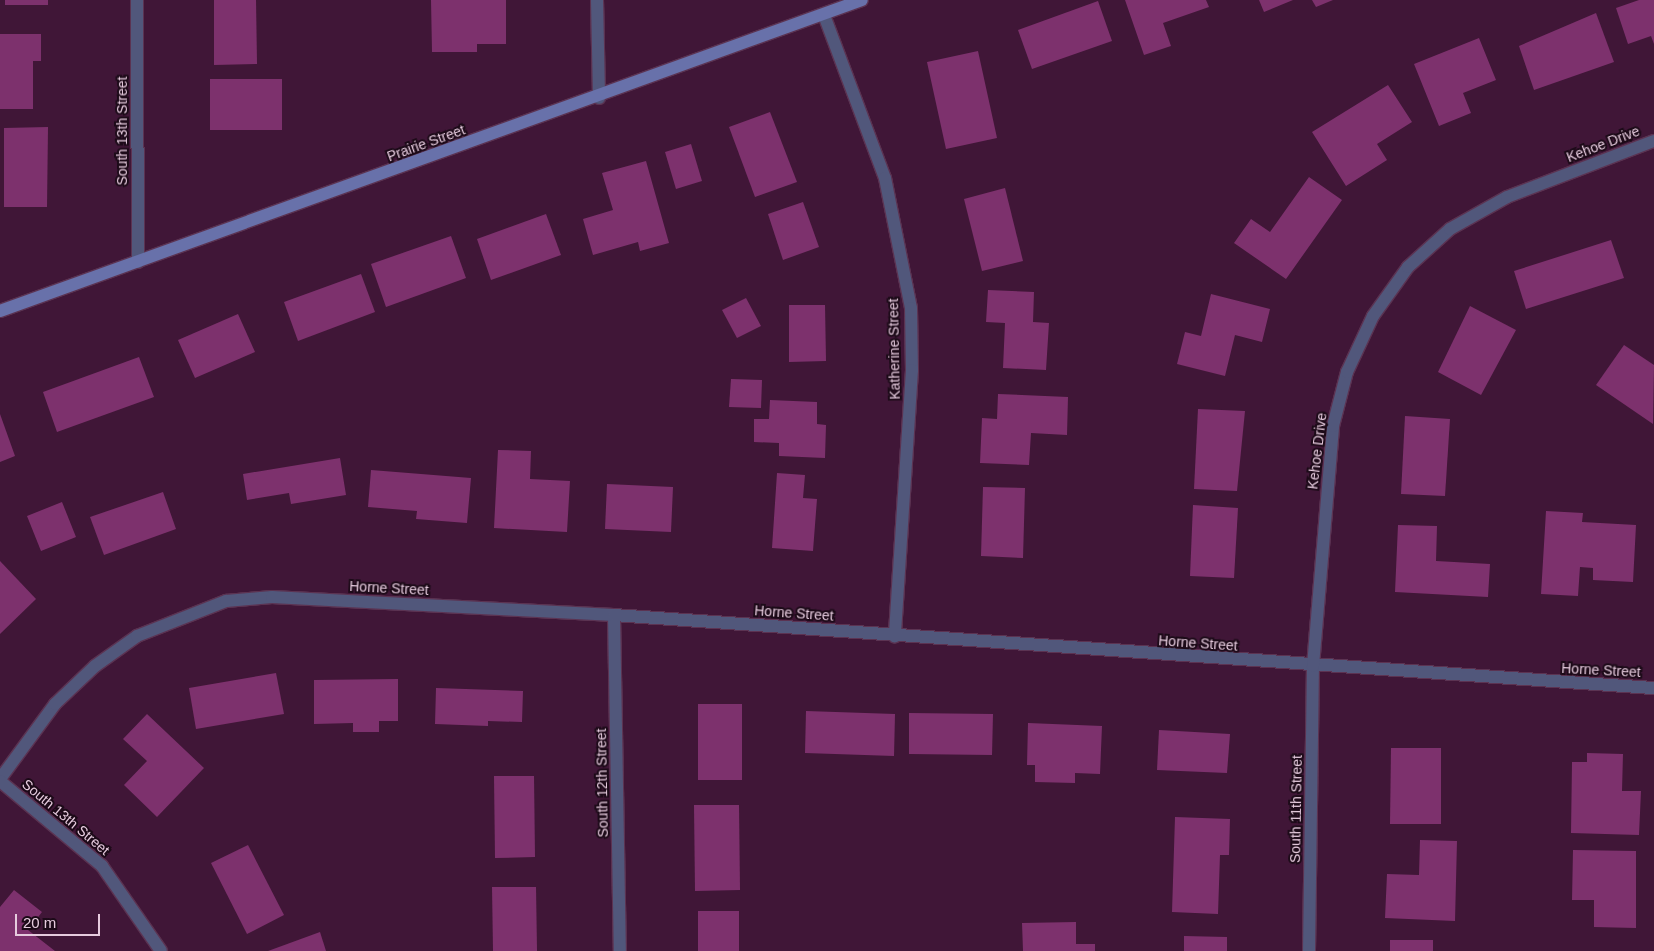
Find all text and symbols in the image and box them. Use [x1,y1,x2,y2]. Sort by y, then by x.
street label: South 13th Street [114,77,130,185]
street label: Prairie Street [385,121,467,165]
street label: Kehoe Drive [1564,122,1642,166]
street label: Katherine Street [885,298,903,400]
street label: Kehoe Drive [1304,412,1330,490]
street label: Horne Street [349,578,429,598]
street label: Horne Street [754,602,834,624]
street label: Horne Street [1158,632,1238,654]
street label: Horne Street [1561,660,1641,680]
street label: South 12th Street [593,728,611,838]
street label: South 11th Street [1287,755,1305,863]
street label: South 13th Street [19,776,113,858]
scale bar [18,904,102,936]
text: 20 m [23,914,56,931]

